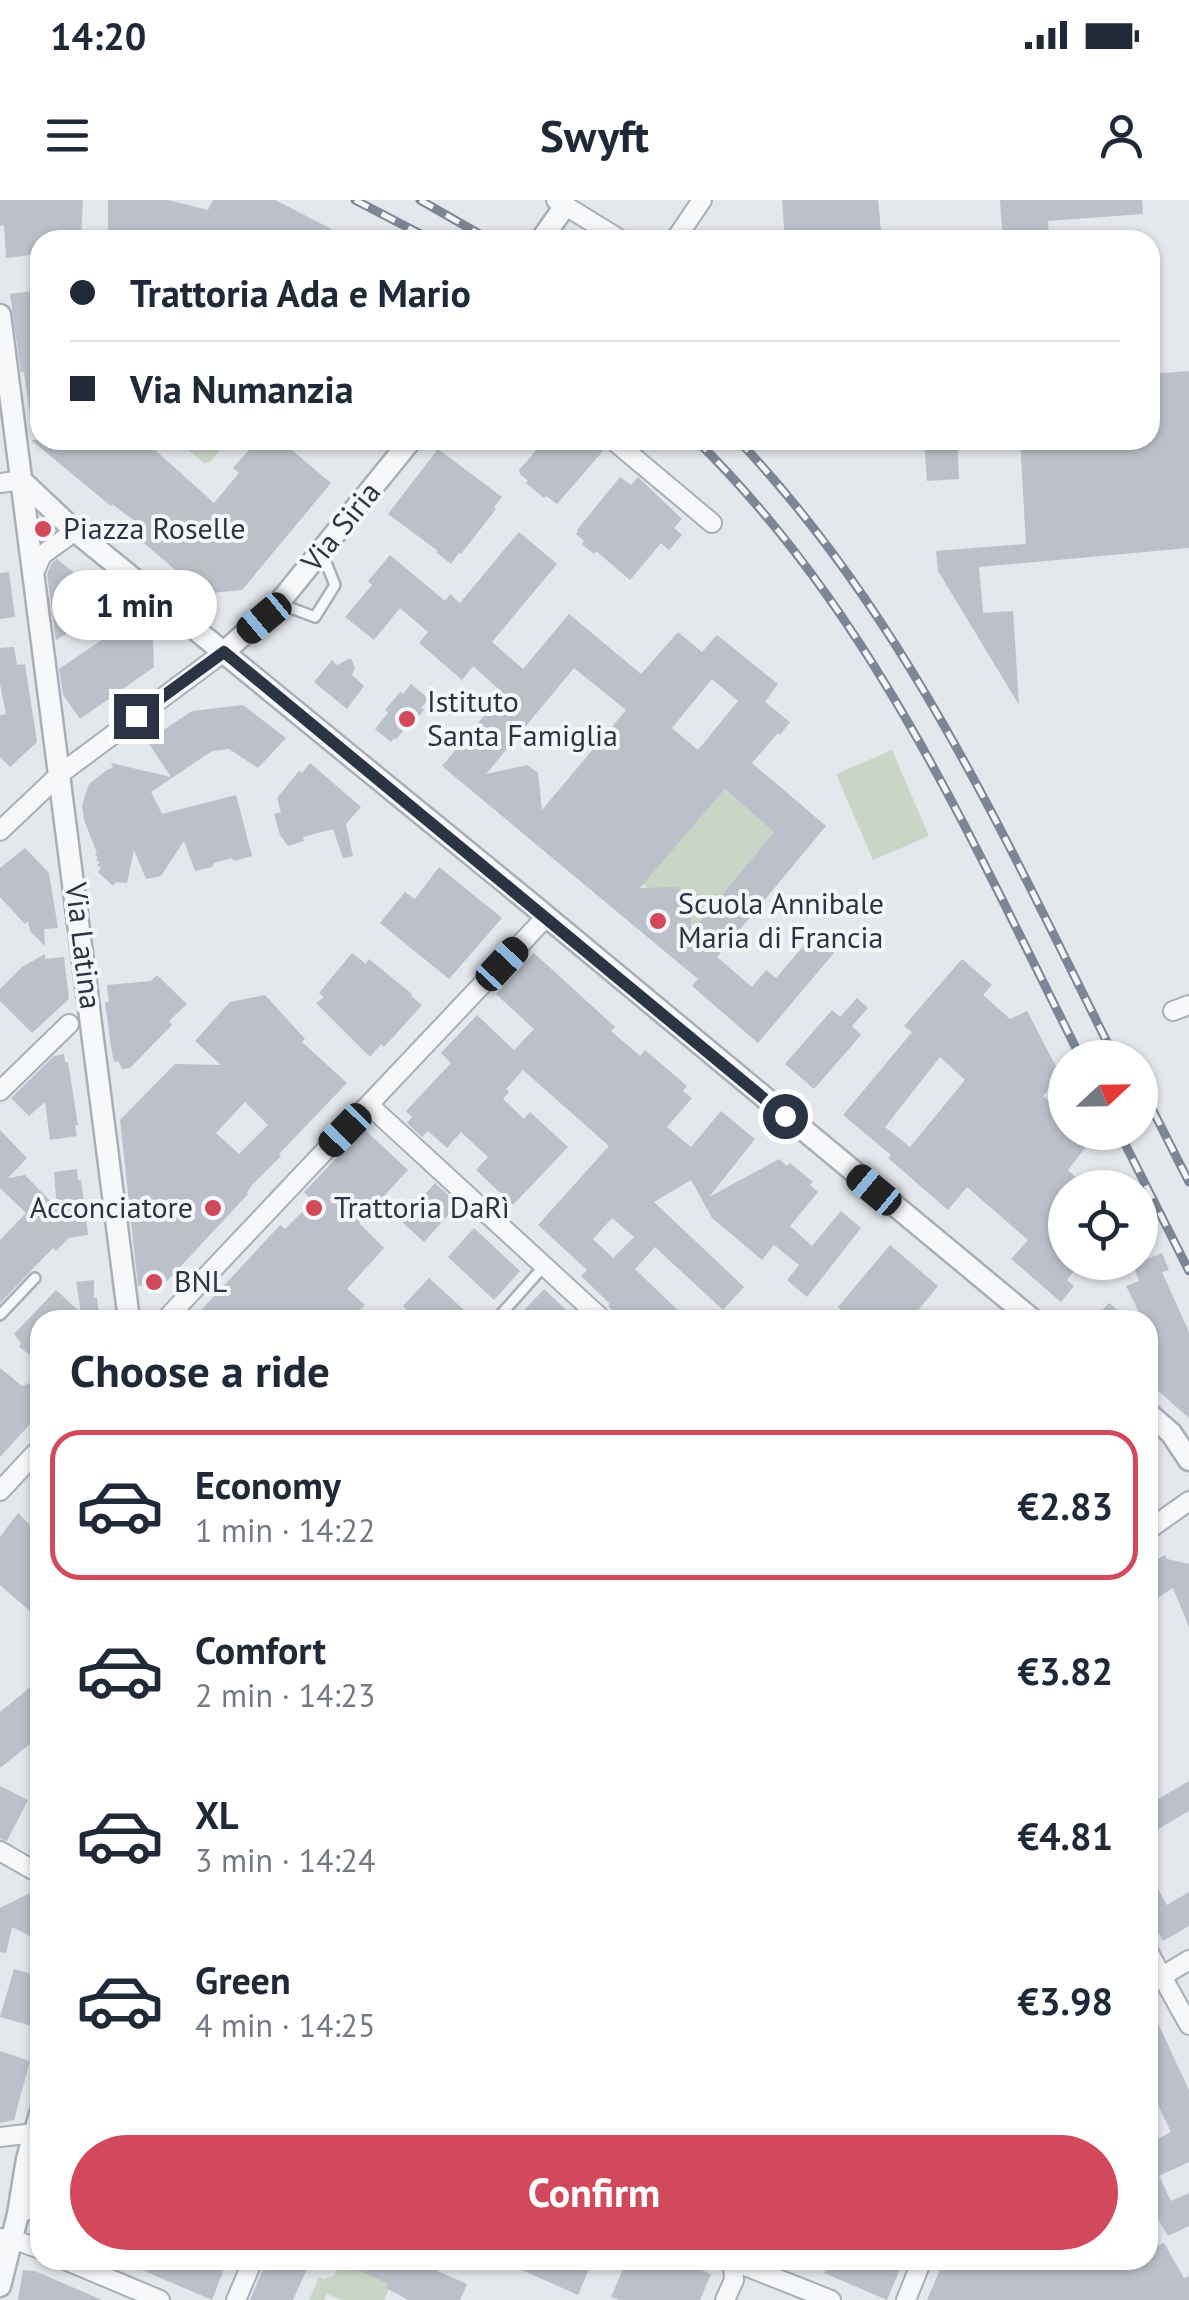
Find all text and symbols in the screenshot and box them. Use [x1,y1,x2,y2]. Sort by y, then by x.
text: 14:20 [50,11,146,60]
text: Swyft [540,106,649,164]
icon: menu [40,108,95,163]
icon: person [1094,108,1149,163]
text: Trattoria Ada e Mario [130,268,471,317]
text: Via Numanzia [130,364,354,413]
street label: Via Siria [291,473,388,580]
place label: Piazza Roselle [63,508,246,547]
marker: Piazza Roselle [32,518,54,540]
callout: 1 min [54,571,218,641]
text: 1 min [95,584,174,626]
car [231,587,297,649]
place label: Istituto Santa Famiglia [427,681,618,754]
route end [114,694,159,739]
marker: Istituto Santa Famiglia [396,708,418,730]
street label: Via Latina [57,879,112,1011]
place label: Scuola Annibale Maria di Francia [678,883,884,956]
marker: Scuola Annibale Maria di Francia [647,910,669,932]
car [471,932,533,996]
north arrow [1048,1040,1158,1150]
map controls [1048,1040,1158,1280]
route start [763,1094,808,1139]
car [313,1098,377,1162]
car [841,1159,907,1221]
button: locate [1048,1170,1158,1280]
place label: Acconciatore [30,1187,193,1226]
place label: Trattoria DaRì [334,1187,510,1226]
marker: Acconciatore [202,1197,224,1219]
marker: Trattoria DaRì [303,1197,325,1219]
place label: BNL [174,1261,227,1300]
marker: BNL [143,1271,165,1293]
text: Choose a ride [70,1341,330,1399]
icon: car [75,1460,165,1550]
text: Economy [195,1460,341,1509]
text: €2.83 [1017,1481,1113,1530]
text: 1 min · 14:22 [195,1509,375,1551]
icon: car [75,1625,165,1715]
text: Comfort [195,1625,326,1674]
text: €3.82 [1017,1646,1113,1695]
text: 2 min · 14:23 [195,1674,375,1716]
icon: car [75,1790,165,1880]
text: XL [195,1790,239,1839]
text: €4.81 [1017,1811,1113,1860]
text: 3 min · 14:24 [195,1839,375,1881]
icon: car [75,1955,165,2045]
text: Green [195,1955,291,2004]
text: €3.98 [1017,1976,1113,2025]
text: 4 min · 14:25 [195,2004,375,2046]
button: Confirm [70,2135,1118,2250]

